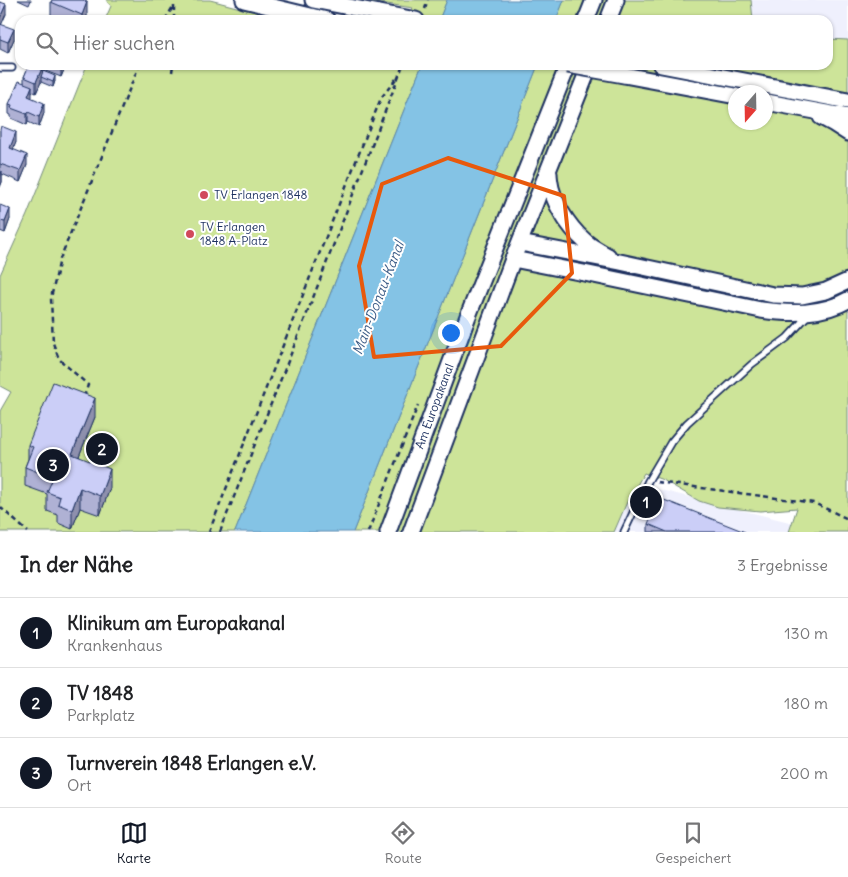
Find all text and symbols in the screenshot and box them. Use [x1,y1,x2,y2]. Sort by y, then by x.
search box [15,15,833,70]
icon: search [33,29,61,57]
text: Hier suchen [73,31,175,55]
north arrow [728,85,773,130]
place label: TV Erlangen 1848 [214,187,308,202]
marker: TV Erlangen 1848 [198,189,210,201]
place label: TV Erlangen 1848 A-Platz [200,219,268,248]
marker: TV Erlangen 1848 A-Platz [184,228,196,240]
water label: Main-Donau-Kanal [348,237,409,357]
your location [438,320,464,346]
street label: Am Europakanal [411,362,457,451]
pin: 2 [86,430,118,468]
pin: 3 [37,446,69,484]
pin: 1 [630,483,662,521]
text: In der Nähe [20,551,133,578]
text: 3 Ergebnisse [737,555,828,575]
text: Klinikum am Europakanal [67,611,285,635]
text: 1 [33,623,39,643]
text: 130 m [784,623,828,643]
text: Krankenhaus [67,635,162,655]
text: TV 1848 [67,681,134,705]
text: 2 [32,693,40,713]
text: 180 m [784,693,828,713]
text: Parkplatz [67,705,135,725]
text: Turnverein 1848 Erlangen e.V. [67,751,316,775]
text: 3 [31,763,41,783]
text: 200 m [780,763,828,783]
text: Ort [67,775,91,795]
tab: Karte [117,819,151,867]
tab: Route [385,819,422,867]
tab: Gespeichert [655,819,731,867]

